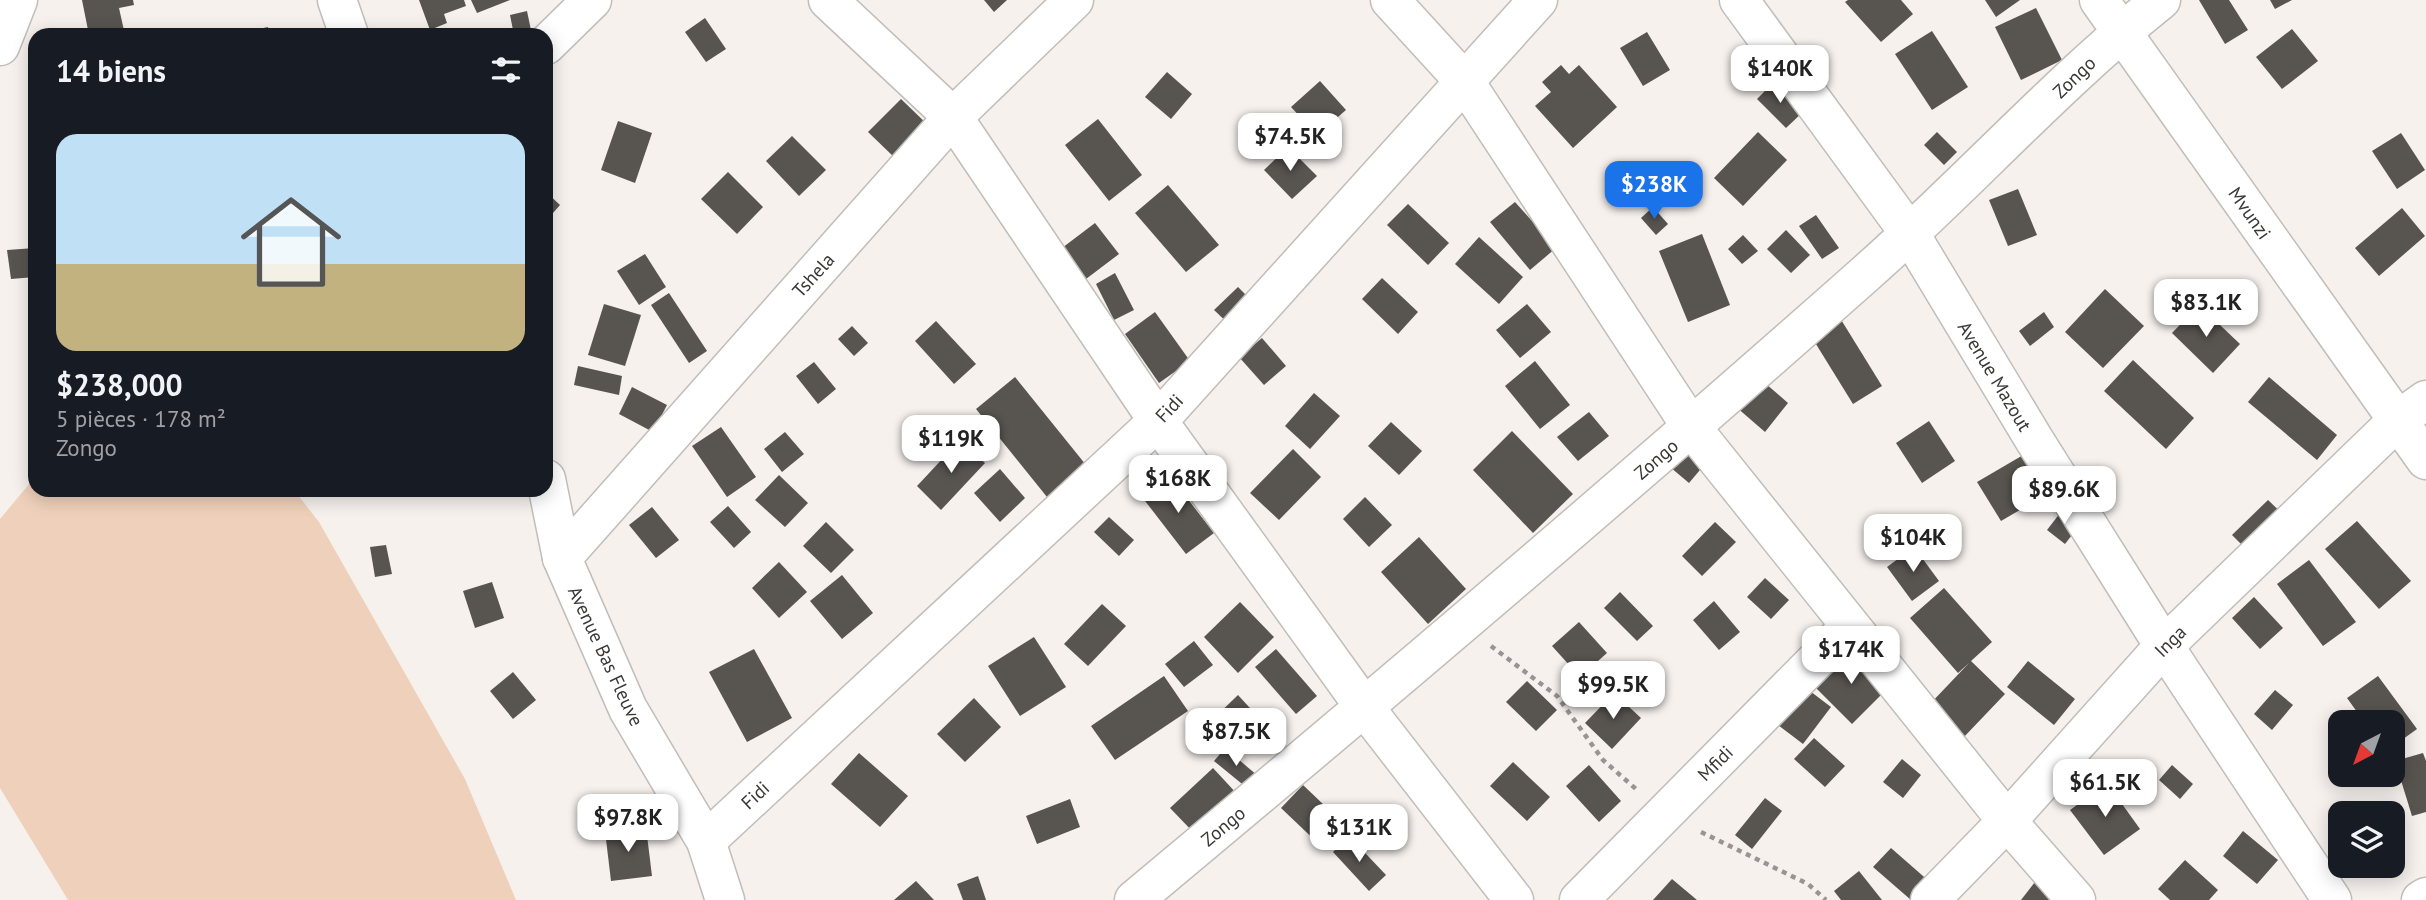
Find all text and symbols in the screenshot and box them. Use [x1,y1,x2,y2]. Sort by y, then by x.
pin: $140K [1731,46,1829,105]
text: 14 biens [56,51,166,90]
icon: filters [487,51,525,89]
street label: Zongo [2048,51,2100,103]
text: $140K [1747,53,1813,82]
pin: $74.5K [1233,114,1347,173]
text: $74.5K [1254,121,1326,150]
pin: $238K [1605,162,1703,221]
text: $238K [1621,169,1687,198]
icon: home [228,179,354,305]
street label: Mvunzi [2223,182,2277,244]
street label: Tshela [787,248,839,302]
pin: $83.1K [2149,280,2263,339]
text: $83.1K [2170,287,2242,316]
street label: Avenue Mazout [1953,317,2037,436]
text: $238,000 [56,365,183,404]
street label: Fidi [1150,389,1188,427]
text: 5 pièces · 178 m² [56,404,226,433]
pin: $119K [902,416,1000,475]
text: $119K [918,423,984,452]
text: Zongo [56,433,117,462]
street label: Zongo [1629,433,1683,485]
pin: $168K [1129,456,1227,515]
text: $168K [1145,463,1211,492]
pin: $89.6K [2007,466,2121,526]
text: $89.6K [2028,474,2100,503]
pin: $104K [1864,514,1962,574]
text: $104K [1880,522,1946,551]
street label: Avenue Bas Fleuve [563,582,649,730]
street label: Inga [2149,620,2191,662]
pin: $174K [1802,626,1900,686]
text: $174K [1818,634,1884,663]
pin: $99.5K [1556,662,1670,721]
text: $99.5K [1577,669,1649,698]
pin: $87.5K [1179,708,1293,768]
north arrow [2328,710,2404,788]
map controls [2328,710,2405,878]
text: $87.5K [1201,716,1271,745]
street label: Mfidi [1692,740,1738,786]
pin: $61.5K [2048,760,2162,819]
text: $61.5K [2069,767,2141,796]
street label: Fidi [736,776,774,814]
pin: $97.8K [571,794,685,854]
street label: Zongo [1196,801,1250,851]
button: layers [2328,801,2405,878]
text: $97.8K [593,802,663,831]
pin: $131K [1310,804,1408,864]
text: $131K [1326,812,1392,841]

